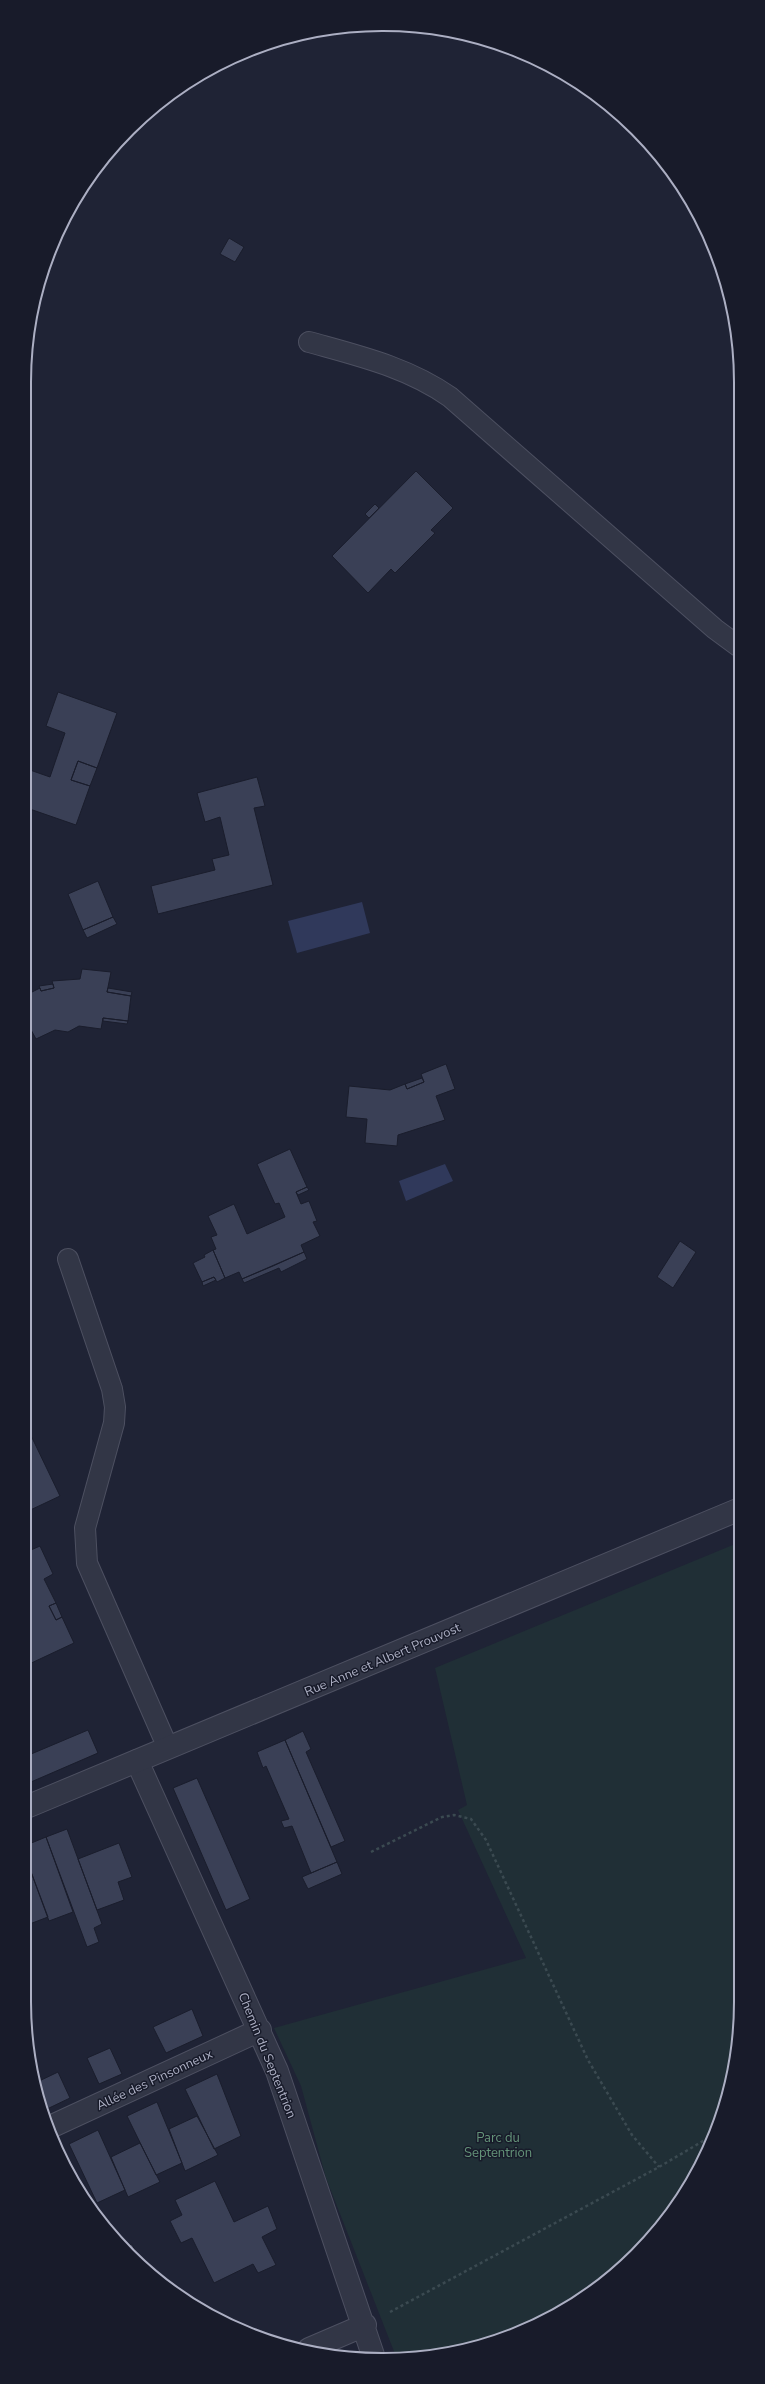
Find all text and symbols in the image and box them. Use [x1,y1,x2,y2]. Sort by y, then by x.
street label: Rue Anne et Albert Prouvost [302,1619,464,1701]
street label: Chemin du Septentrion [234,1990,301,2121]
street label: Allée des Pinsonneux [93,2045,216,2115]
park label: Parc du Septentrion [464,2129,532,2162]

